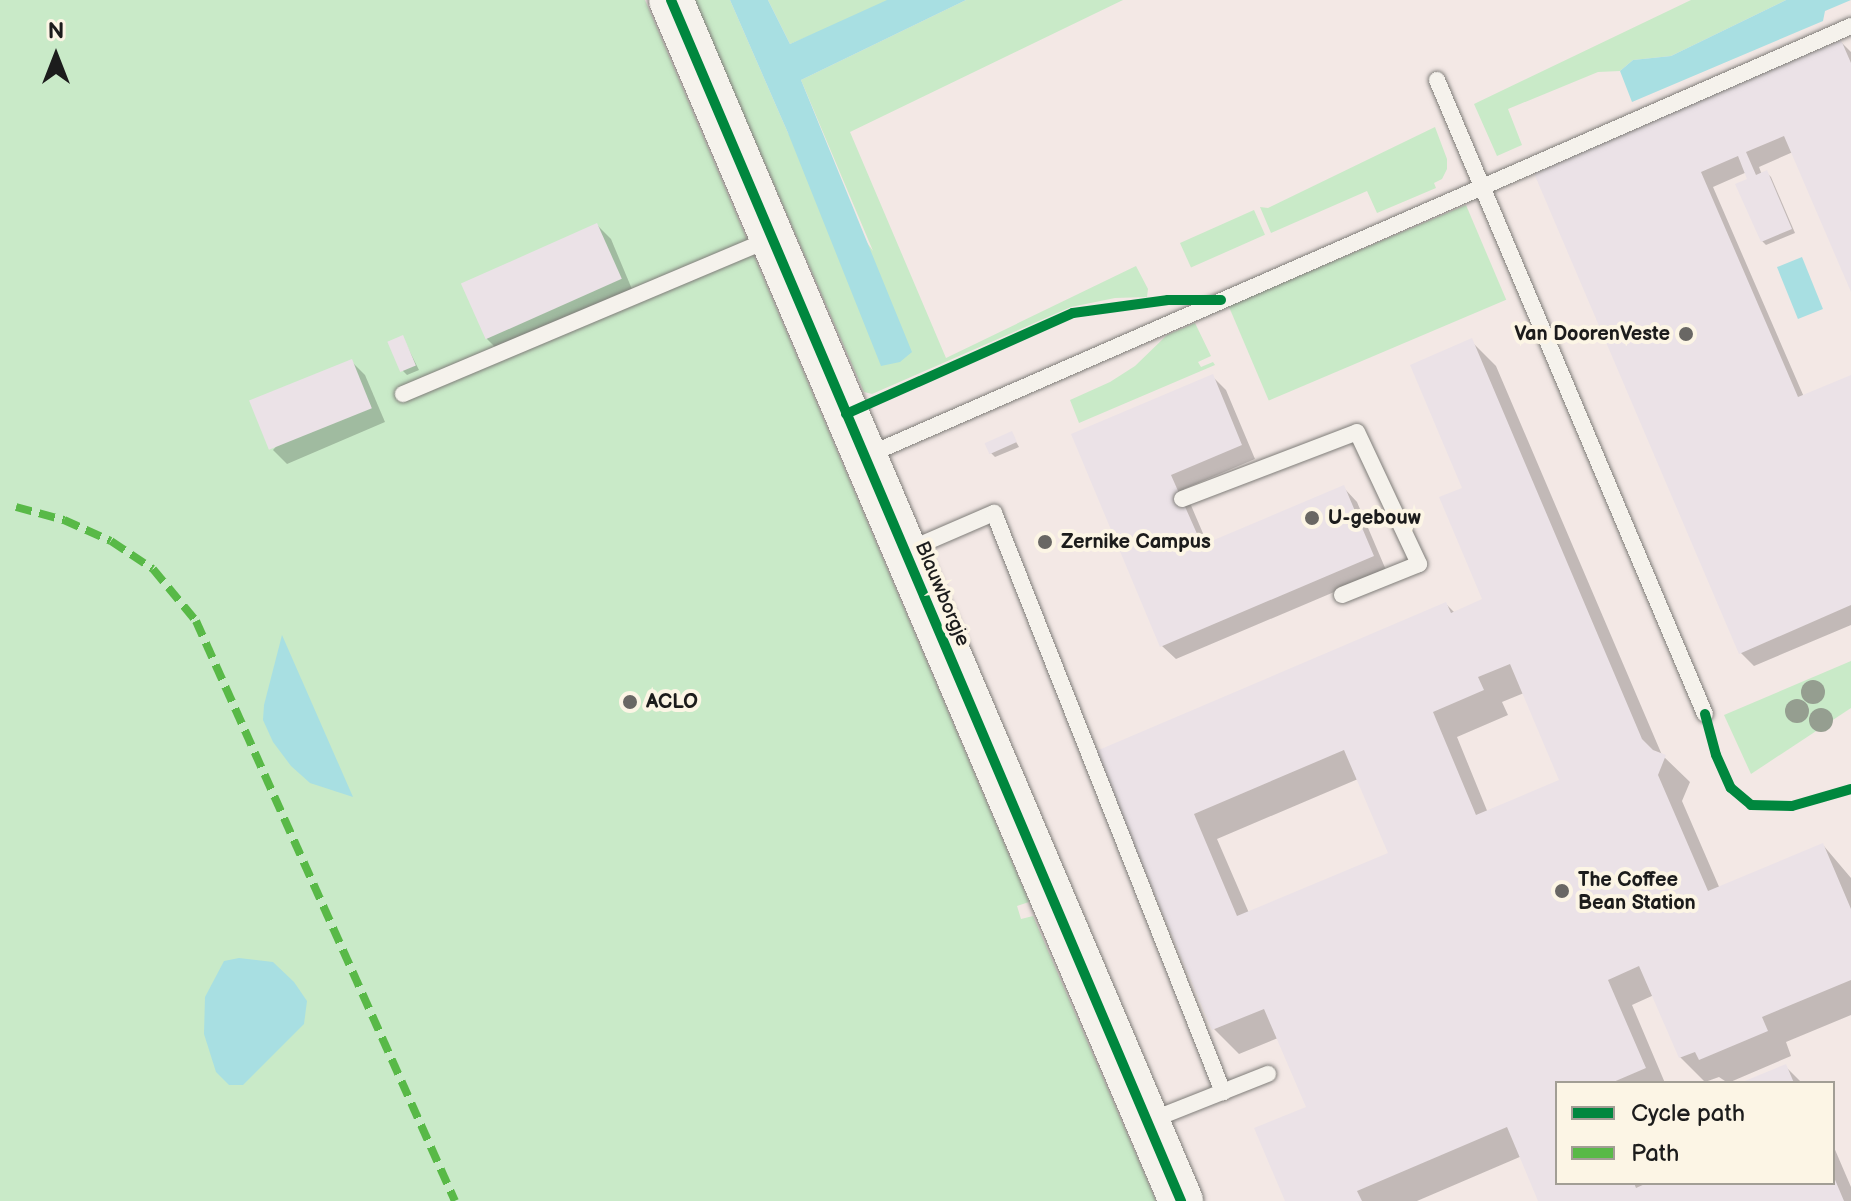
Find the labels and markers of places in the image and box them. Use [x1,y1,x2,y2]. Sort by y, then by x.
place label: Van DoorenVeste [1514,322,1670,346]
marker: Van DoorenVeste [1677,325,1695,343]
place label: U-gebouw [1328,506,1421,530]
marker: U-gebouw [1303,509,1321,527]
place label: Zernike Campus [1061,530,1211,554]
marker: Zernike Campus [1036,533,1054,551]
place label: ACLO [646,690,698,714]
marker: ACLO [621,693,639,711]
place label: The Coffee Bean Station [1578,868,1696,915]
marker: The Coffee Bean Station [1553,882,1571,900]

